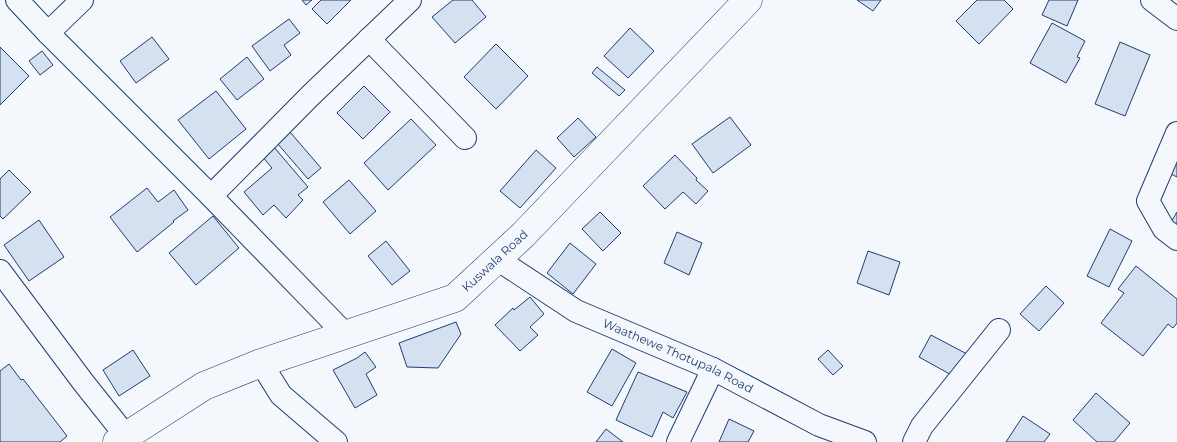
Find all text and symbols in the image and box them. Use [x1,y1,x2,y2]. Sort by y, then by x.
street label: Kuswala Road [459,226,531,295]
street label: Waathewe Thotupala Road [601,315,756,396]

